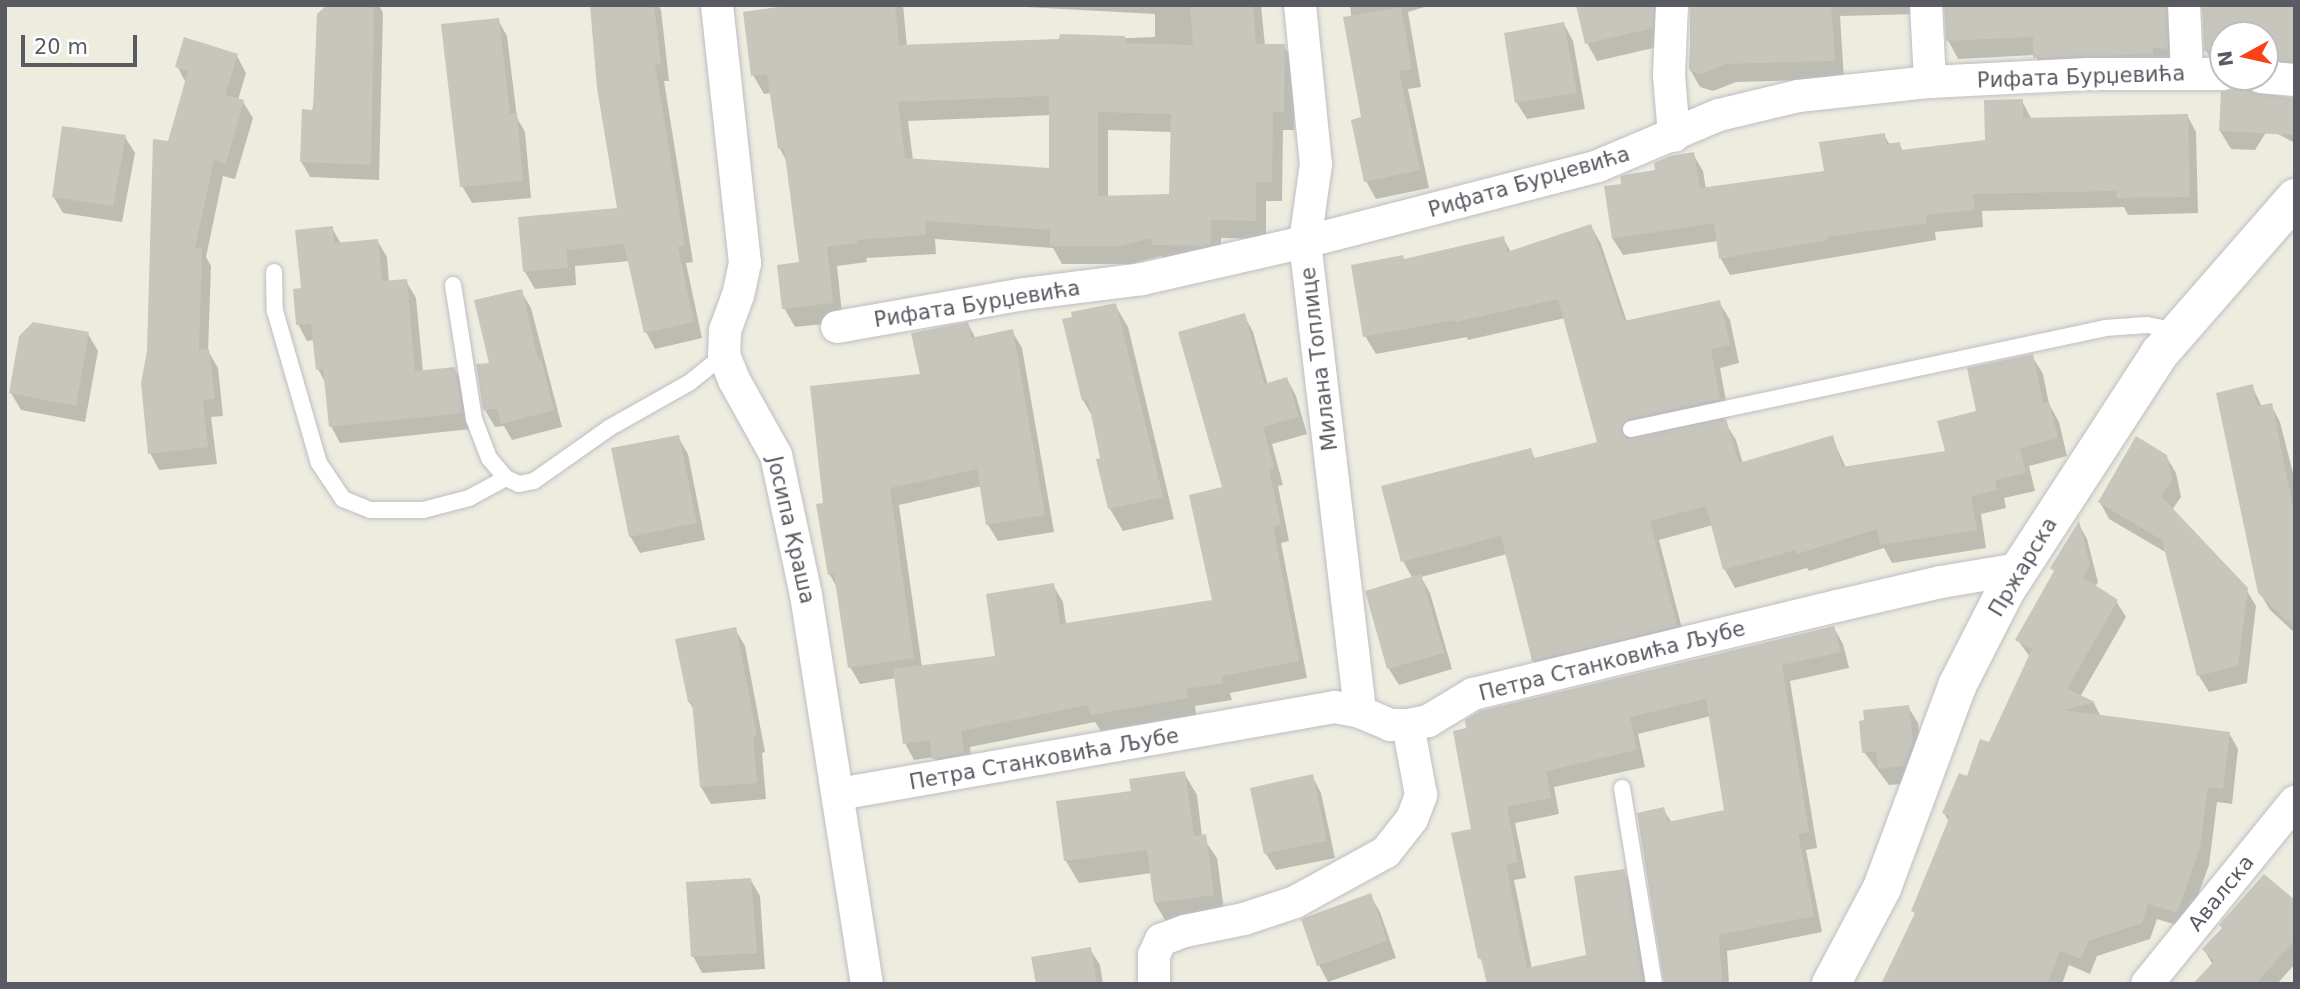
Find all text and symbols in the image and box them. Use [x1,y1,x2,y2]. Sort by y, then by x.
scale bar [24,21,140,65]
north arrow [2209,21,2279,91]
text: 20 m [34,35,88,59]
text: N [2213,49,2237,68]
street label: Рифата Бурџевића [1976,61,2186,93]
street label: Рифата Бурџевића [1425,141,1633,223]
street label: Милана Топлице [1295,266,1343,452]
street label: Рифата Бурџевића [872,275,1082,333]
street label: Јосипа Краша [762,454,820,606]
street label: Пржарска [1984,513,2062,621]
street label: Петра Станковића Љубе [1476,616,1748,706]
street label: Петра Станковића Љубе [907,723,1181,795]
street label: Авалска [2183,850,2259,936]

